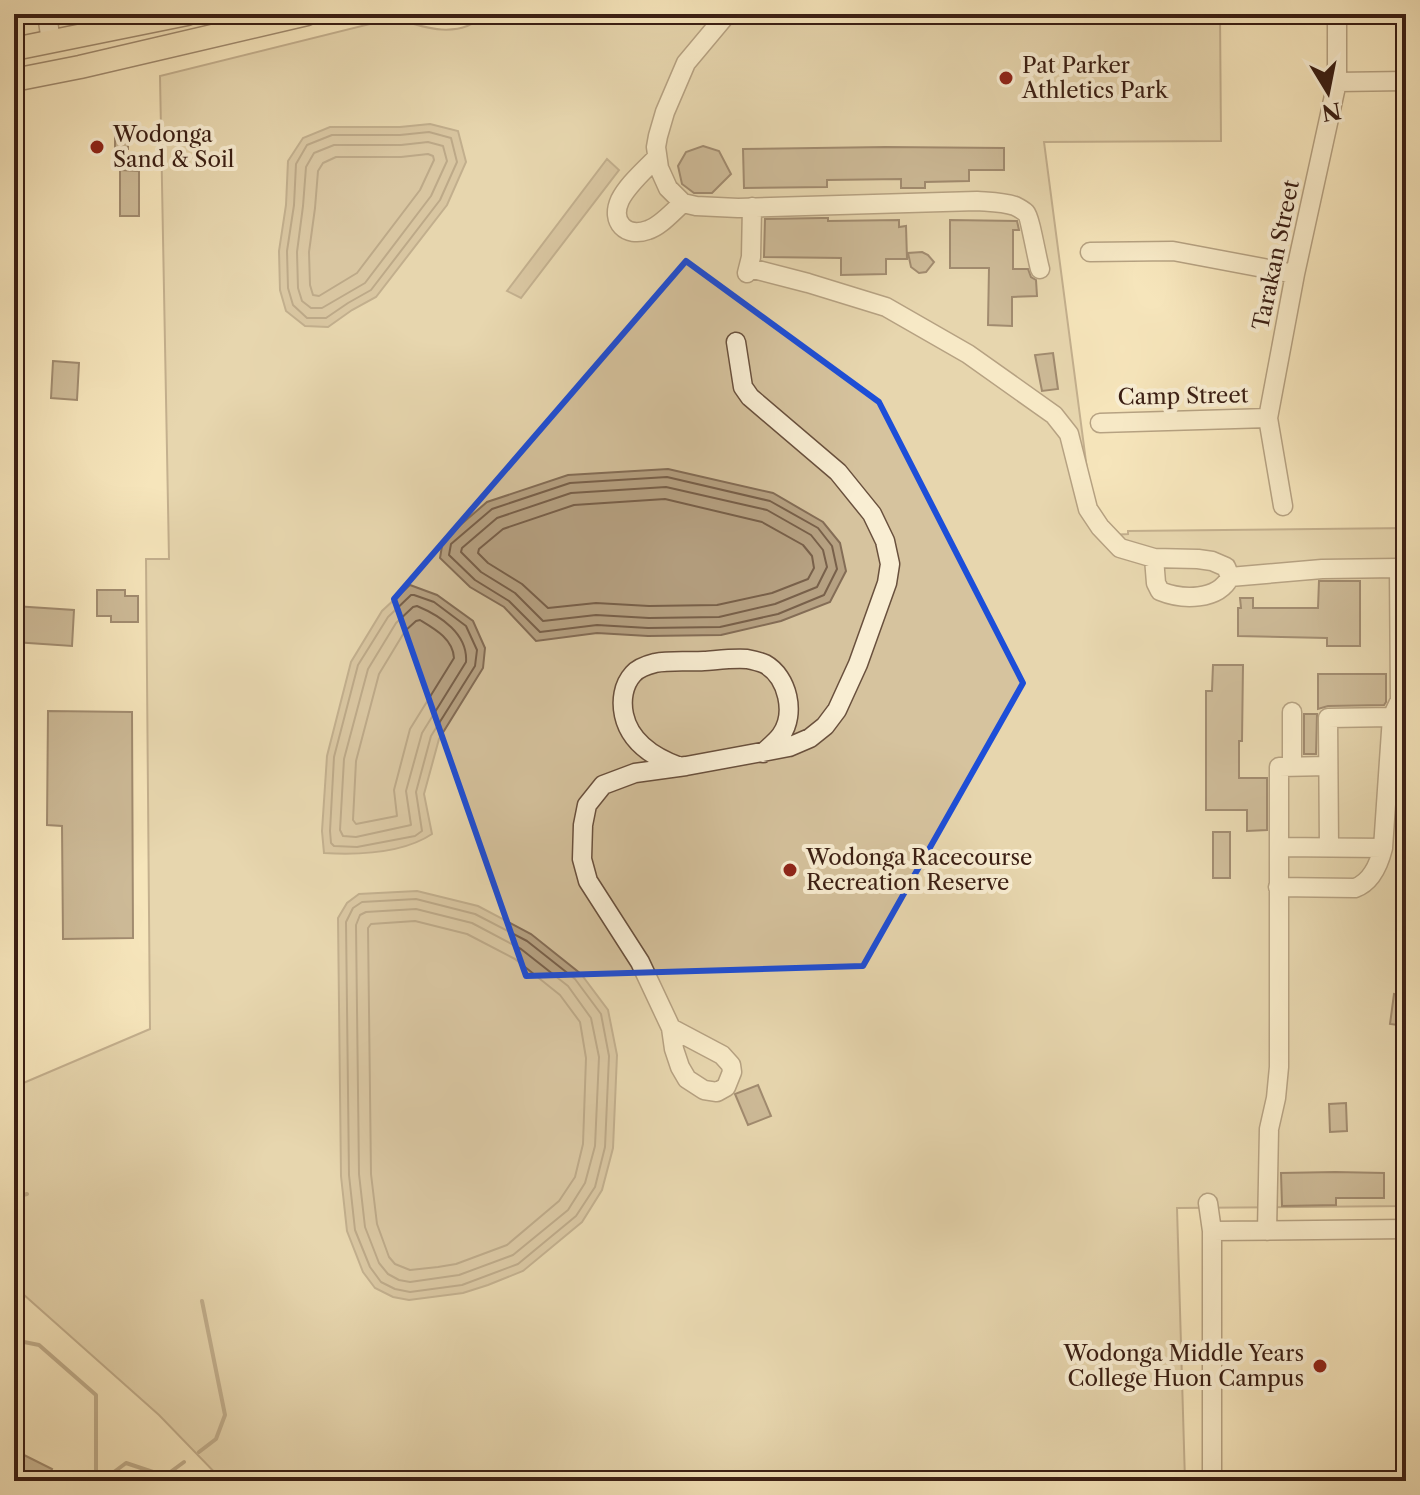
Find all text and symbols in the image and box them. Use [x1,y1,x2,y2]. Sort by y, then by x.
place label: Pat Parker Athletics Park [1021,52,1169,104]
north arrow [1288,52,1368,132]
marker: Pat Parker Athletics Park [997,69,1015,87]
text: N [1320,96,1343,126]
place label: Wodonga Sand & Soil [112,121,235,173]
marker: Wodonga Sand & Soil [88,138,106,156]
street label: Tarakan Street [1247,177,1305,332]
street label: Camp Street [1117,381,1249,411]
place label: Wodonga Racecourse Recreation Reserve [805,844,1032,896]
marker: Wodonga Racecourse Recreation Reserve [781,861,799,879]
place label: Wodonga Middle Years College Huon Campus [1062,1340,1304,1392]
marker: Wodonga Middle Years College Huon Campus [1311,1357,1329,1375]

